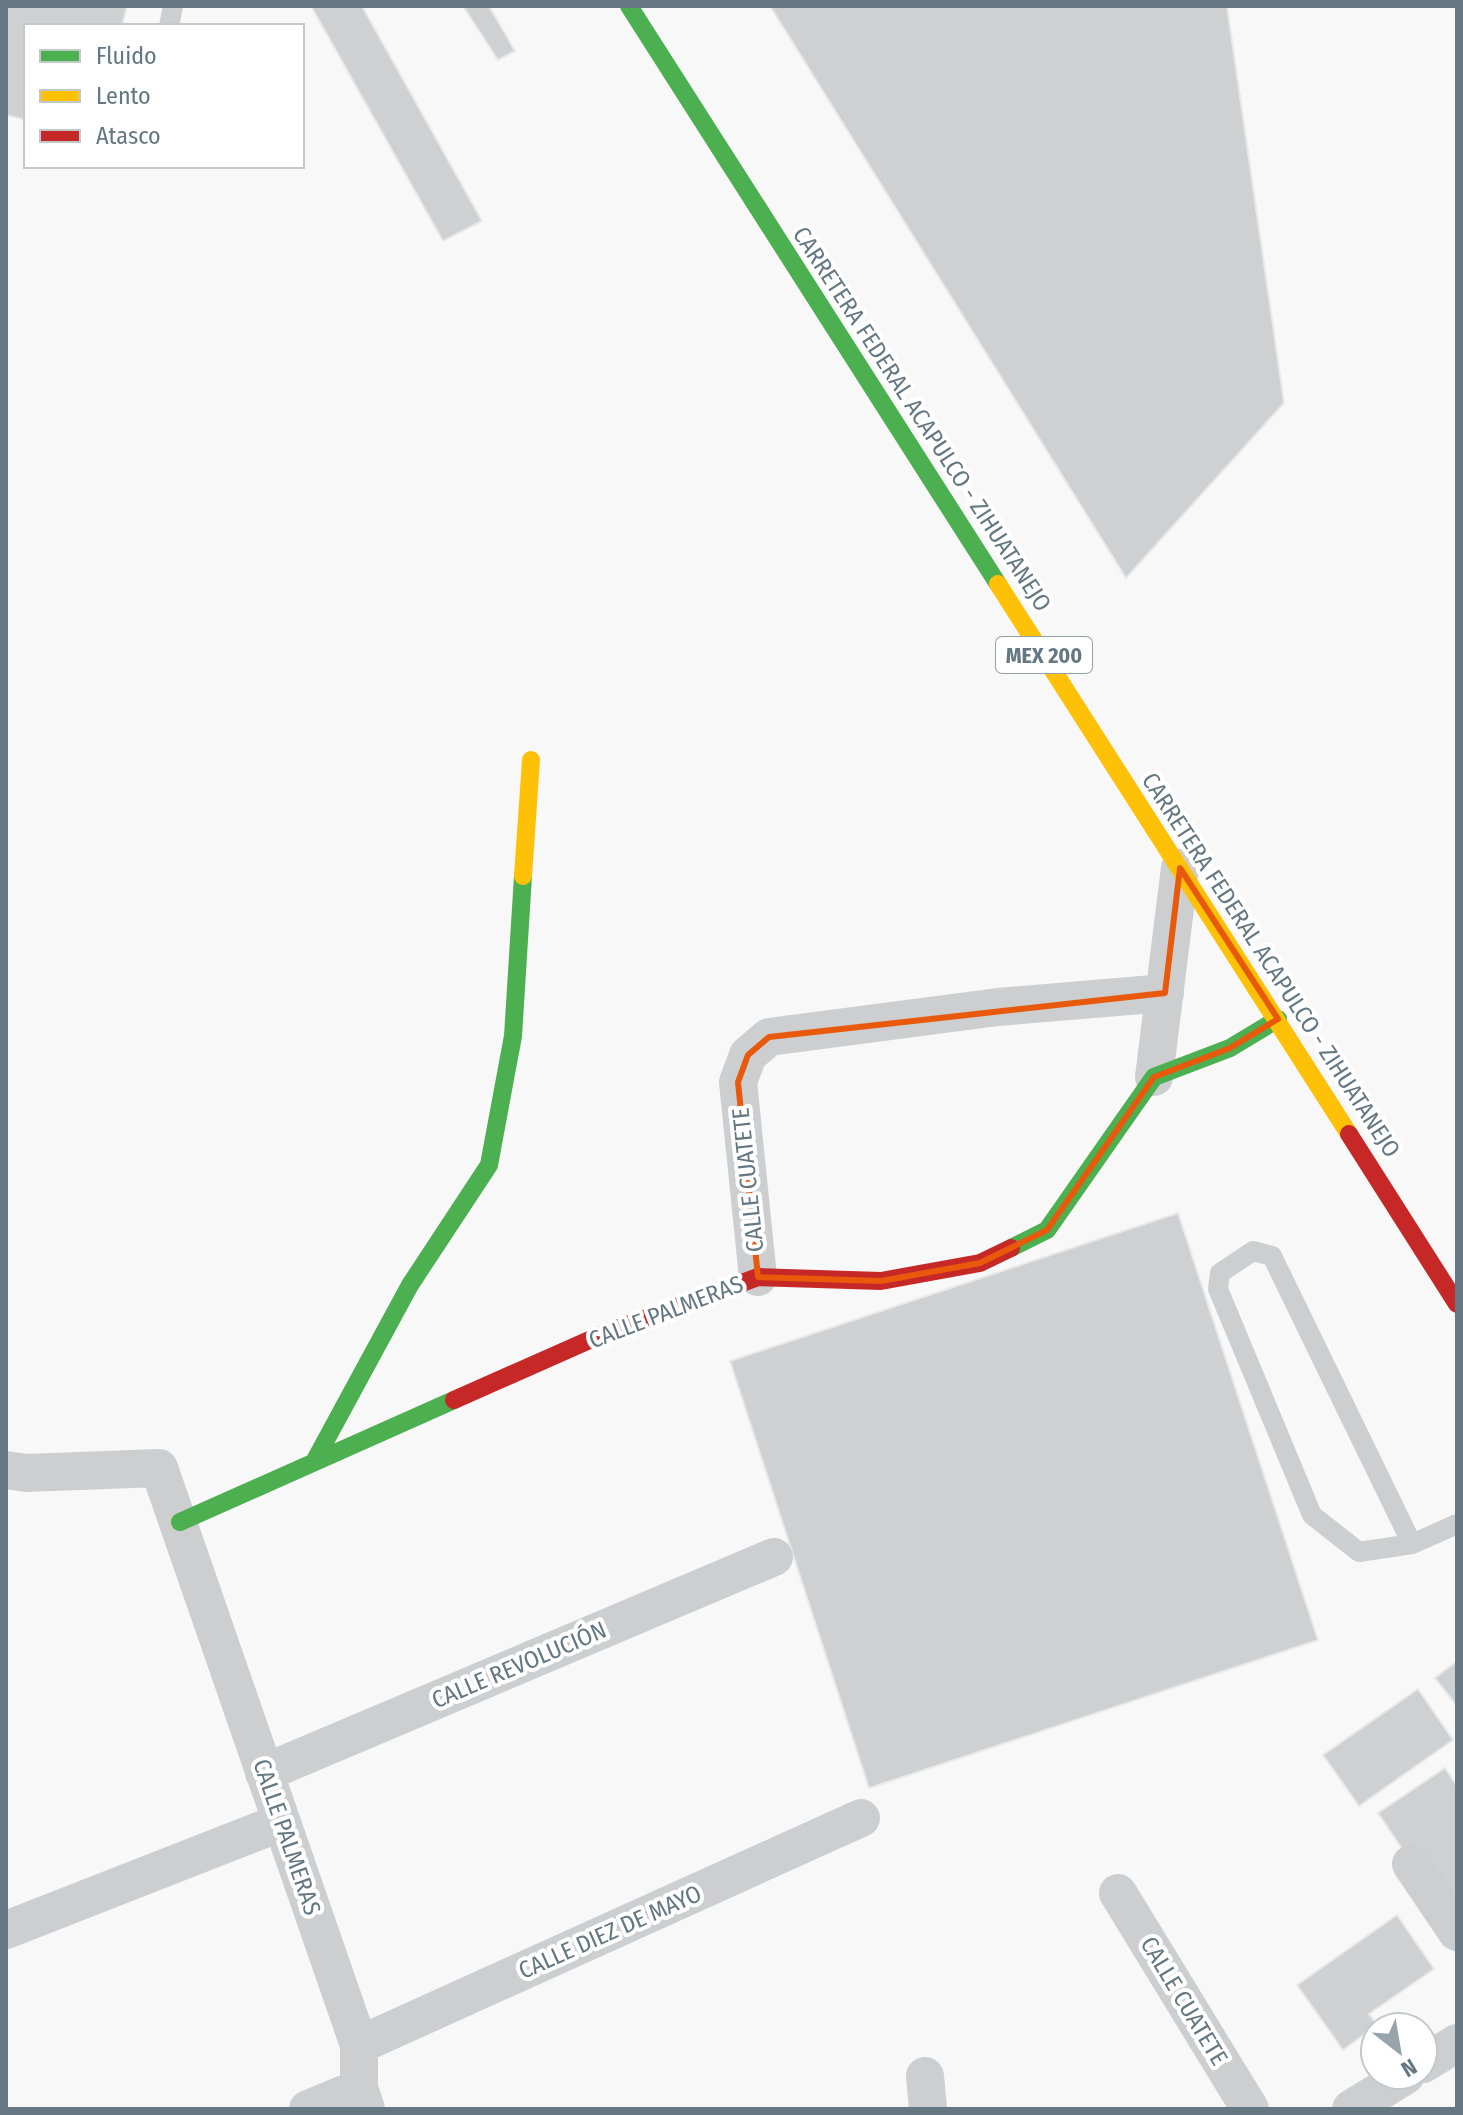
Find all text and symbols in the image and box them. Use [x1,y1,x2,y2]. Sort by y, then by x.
legend [24,24,304,168]
text: Fluido [96,42,157,70]
text: Lento [96,82,151,110]
text: Atasco [96,122,161,150]
street label: CARRETERA FEDERAL ACAPULCO - ZIHUATANEJO [787,222,1057,616]
road number: MEX 200 [996,637,1092,673]
street label: CARRETERA FEDERAL ACAPULCO - ZIHUATANEJO [1136,768,1406,1162]
street label: CALLE CUATETE [727,1106,769,1254]
street label: CALLE PALMERAS [585,1270,747,1354]
street label: CALLE REVOLUCIÓN [428,1616,610,1714]
street label: CALLE PALMERAS [247,1755,327,1919]
street label: CALLE DIEZ DE MAYO [514,1879,706,1985]
street label: CALLE CUATETE [1135,1932,1233,2070]
north arrow [1359,2011,1439,2091]
text: N [1396,2053,1422,2083]

